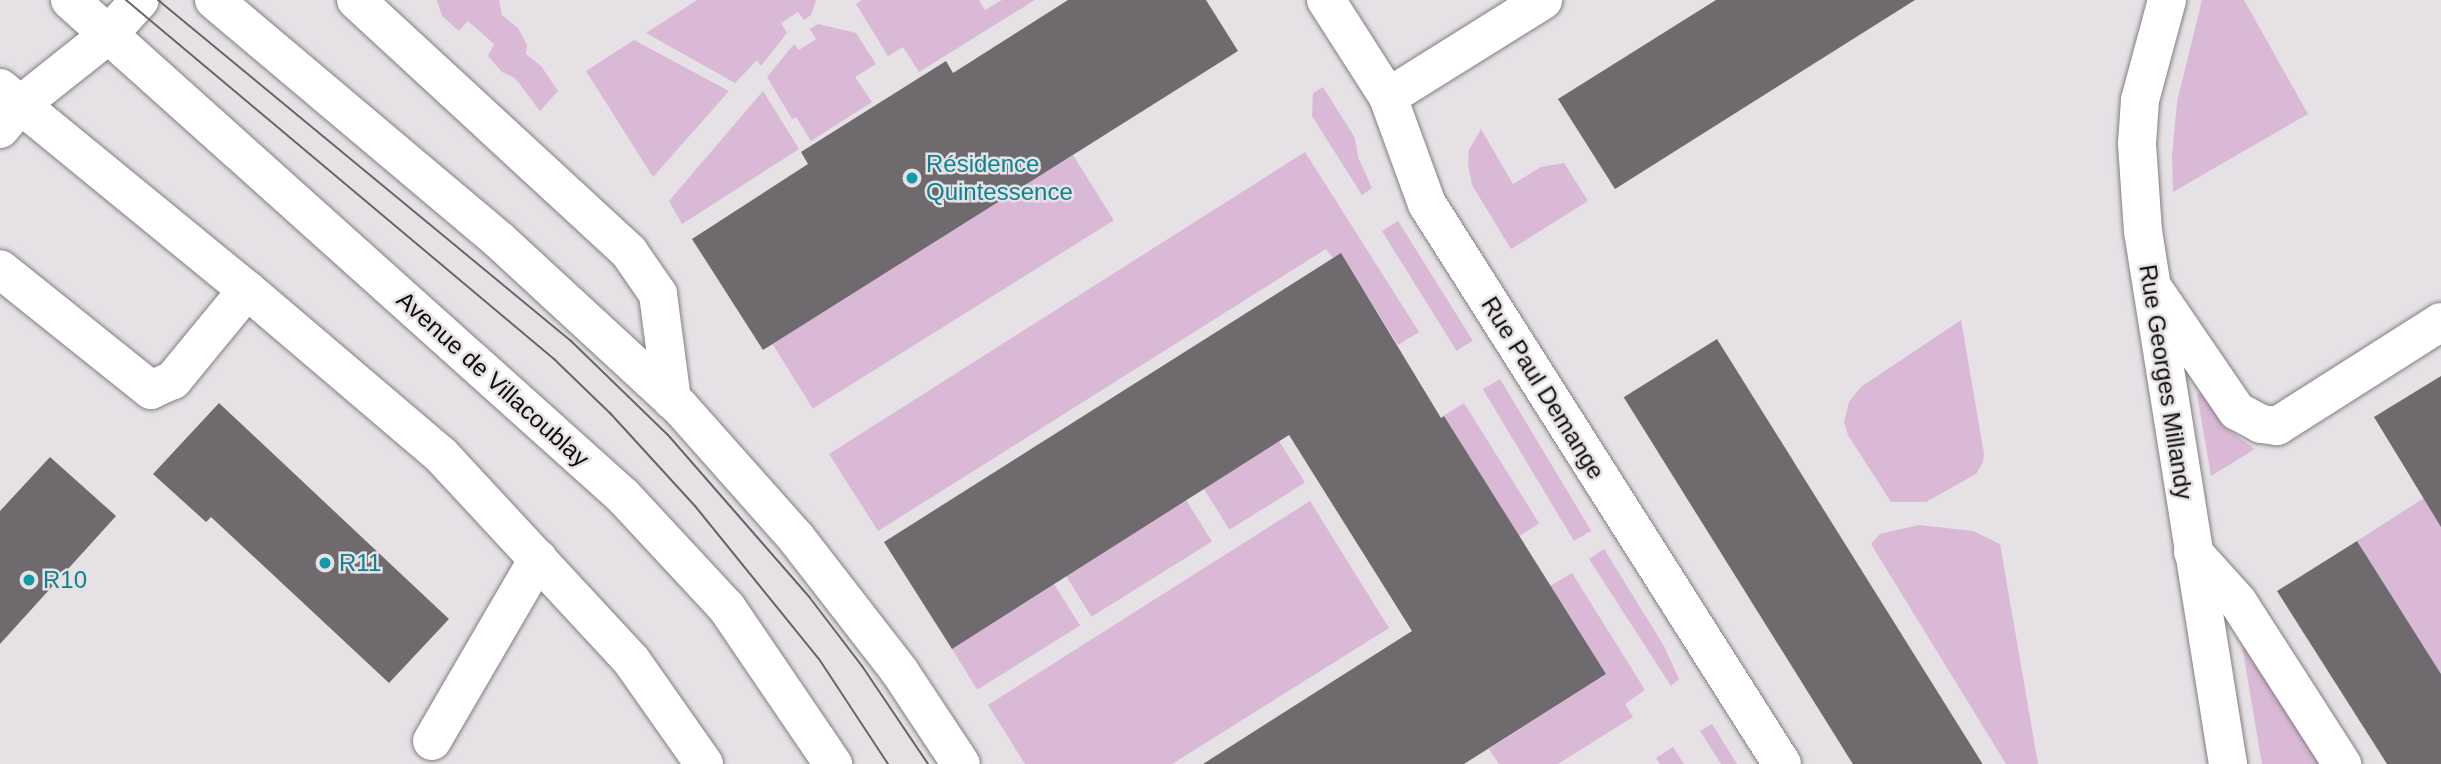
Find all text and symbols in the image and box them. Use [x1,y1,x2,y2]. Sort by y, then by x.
place label: Résidence Quintessence [926,150,1073,206]
marker: Résidence Quintessence [904,170,920,186]
street label: Rue Georges Millandy [2133,262,2199,502]
street label: Avenue de Villacoublay [391,285,595,473]
street label: Rue Paul Demange [1475,292,1611,484]
place label: R11 [339,549,381,577]
marker: R11 [317,555,333,571]
place label: R10 [43,566,87,594]
marker: R10 [21,572,37,588]

